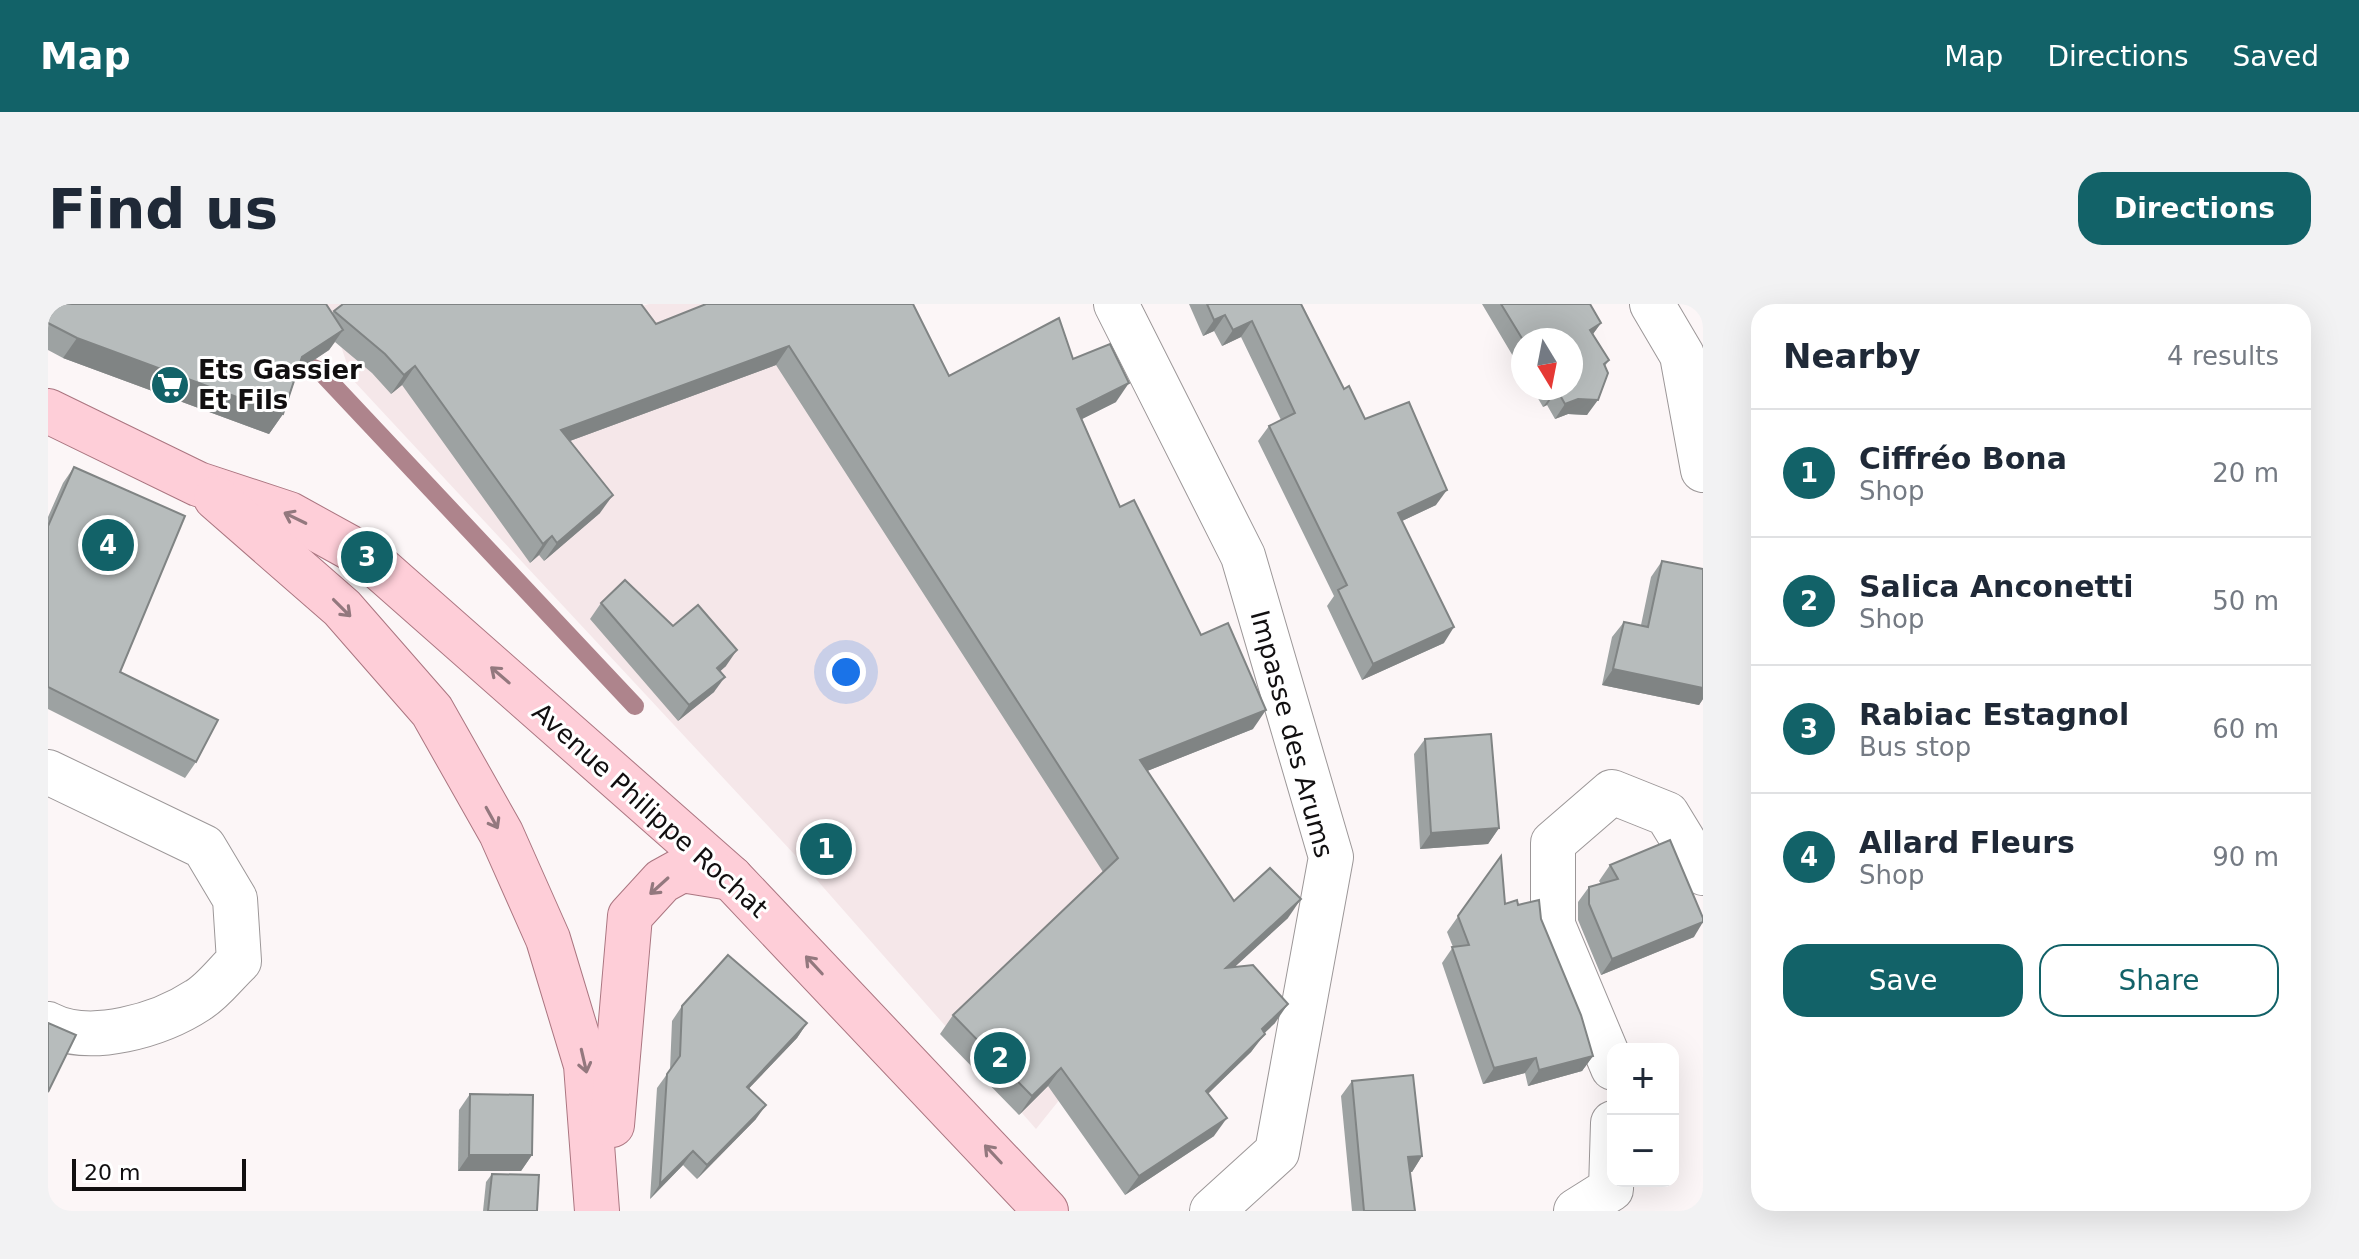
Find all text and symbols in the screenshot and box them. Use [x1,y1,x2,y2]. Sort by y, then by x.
text: Map [40,34,131,78]
text: Map [1944,40,2003,73]
text: Directions [2047,40,2188,73]
text: Saved [2232,40,2319,73]
button: Directions [2078,172,2311,245]
text: Find us [48,176,278,241]
north arrow [1511,328,1583,400]
text: Nearby [1783,336,1921,376]
text: 4 results [2167,341,2279,371]
place label: Ets Gassier Et Fils [198,355,362,415]
supermarket icon: Ets Gassier Et Fils [149,364,191,406]
text: Ciffréo Bona [1859,441,2067,476]
text: 1 [1800,458,1818,488]
text: 20 m [2212,458,2279,488]
text: Shop [1859,476,1924,506]
one-way arrow [283,510,307,526]
pin: 4 [82,515,134,575]
pin: 3 [341,527,393,587]
text: Salica Anconetti [1859,569,2134,604]
text: 2 [1800,586,1818,616]
text: 50 m [2212,586,2279,616]
one-way arrow [332,598,351,617]
text: Shop [1859,604,1924,634]
street label: Impasse des Arums [1245,607,1339,861]
your location [826,652,866,692]
one-way arrow [491,666,511,684]
street label: Avenue Philippe Rochat [526,697,774,923]
text: Rabiac Estagnol [1859,697,2129,732]
text: 3 [1800,714,1818,744]
text: 60 m [2212,714,2279,744]
text: Bus stop [1859,732,1971,762]
one-way arrow [485,806,500,830]
pin: 1 [800,819,852,879]
text: Allard Fleurs [1859,825,2075,860]
text: 4 [1800,842,1818,872]
text: 90 m [2212,842,2279,872]
text: Shop [1859,860,1924,890]
one-way arrow [650,877,670,895]
button: Save [1783,944,2023,1017]
button: Share [2039,944,2279,1017]
one-way arrow [806,956,824,976]
pin: 2 [974,1028,1026,1088]
map controls [1607,1043,1679,1187]
button: + [1607,1043,1679,1115]
one-way arrow [577,1047,592,1073]
button: − [1607,1115,1679,1187]
one-way arrow [984,1145,1002,1165]
scale bar [72,1155,246,1191]
text: 20 m [84,1160,140,1185]

